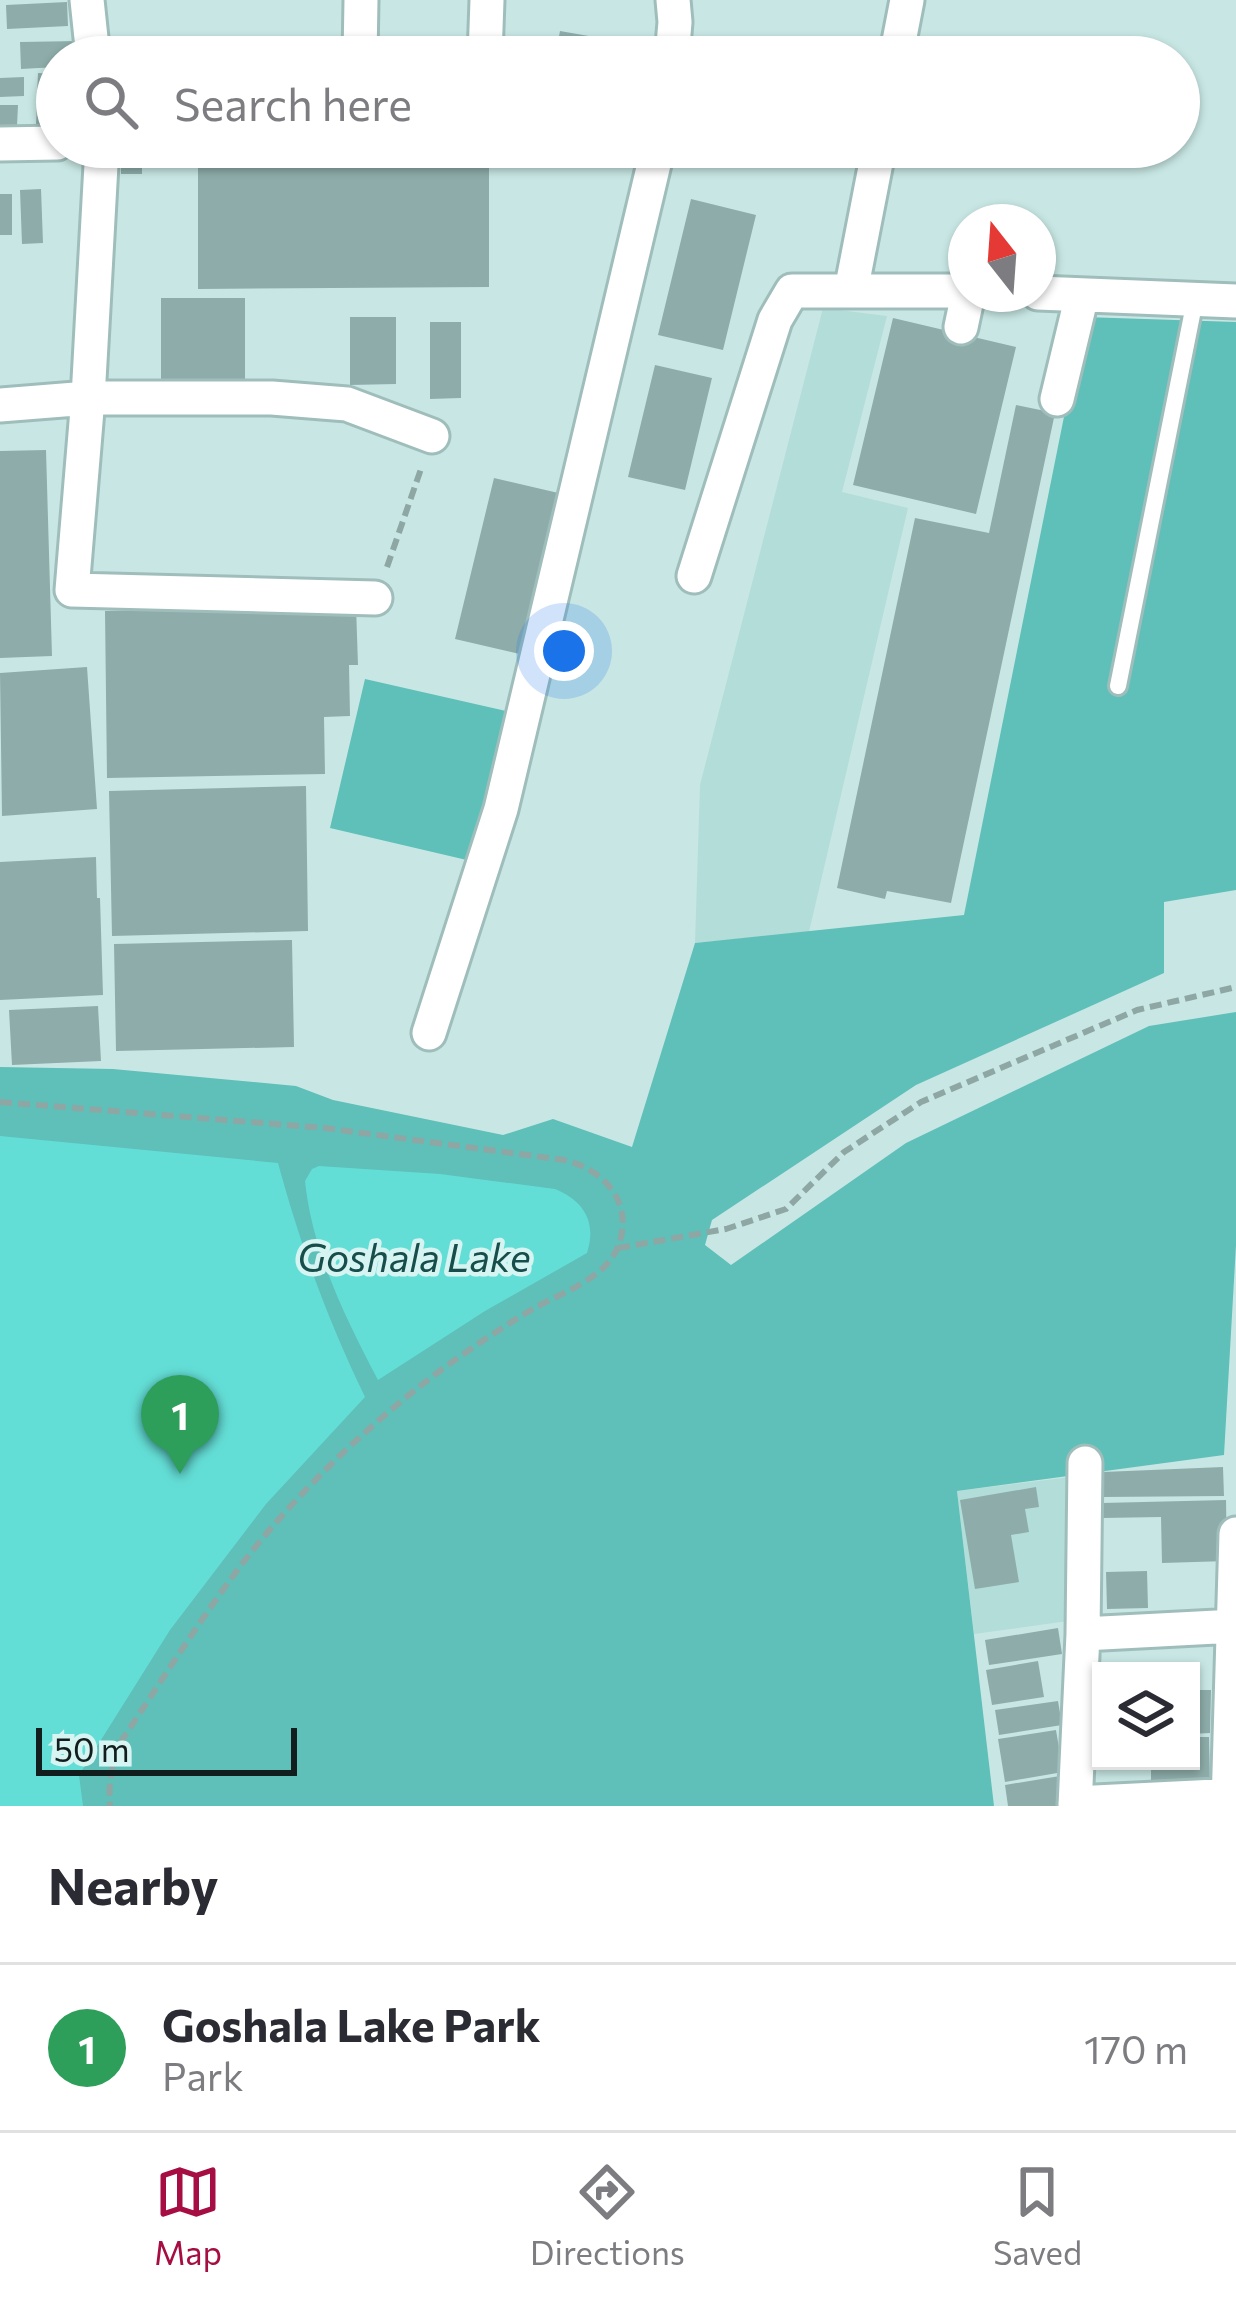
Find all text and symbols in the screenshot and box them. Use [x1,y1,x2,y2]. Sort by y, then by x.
search box [36,36,1200,168]
icon: search [78,69,144,135]
text: Search here [174,75,412,130]
north arrow [948,204,1056,312]
your location [534,621,594,681]
water label: Goshala Lake [297,1232,531,1280]
pin: 1 [141,1375,219,1474]
map controls [1092,1662,1200,1770]
button: layers [1092,1662,1200,1770]
scale bar [36,1722,297,1775]
text: 50 m [54,1728,130,1769]
text: Nearby [48,1853,218,1916]
text: Goshala Lake Park [162,1996,541,2051]
text: 1 [78,2024,96,2072]
text: 170 m [1084,2024,1188,2072]
text: Park [162,2051,244,2099]
tab: Map [154,2159,222,2272]
tab: Directions [530,2159,685,2272]
tab: Saved [993,2159,1082,2272]

